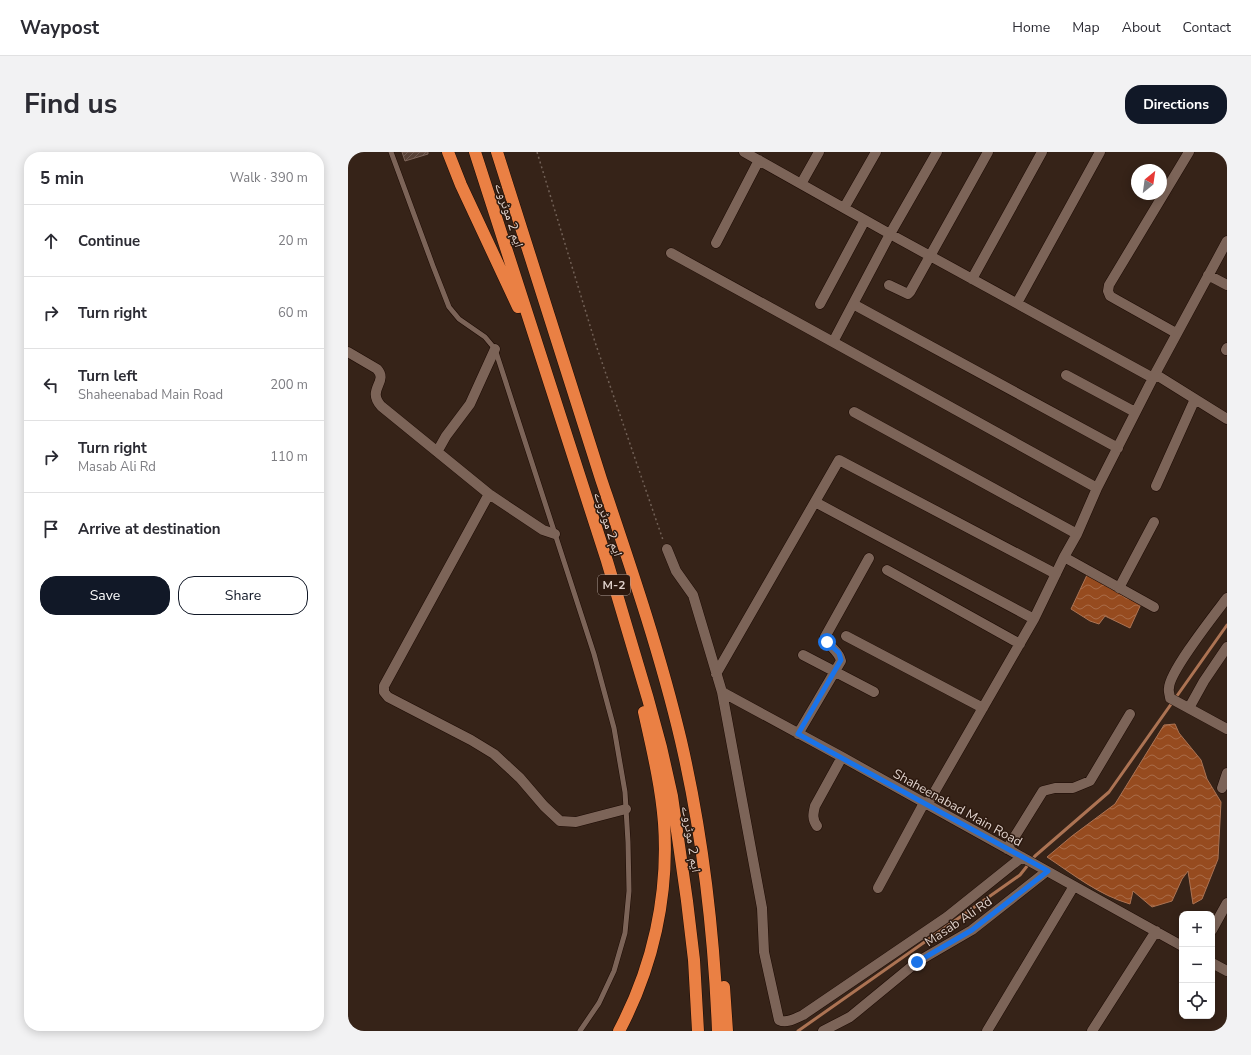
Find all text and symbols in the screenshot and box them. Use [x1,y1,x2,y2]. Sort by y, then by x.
text: Waypost [20,15,99,41]
text: Home [1012,18,1050,37]
text: Map [1072,18,1100,37]
text: About [1122,18,1161,37]
text: Contact [1183,18,1231,37]
text: Find us [24,85,118,123]
button: Directions [1125,85,1227,124]
north arrow [1131,164,1167,200]
text: 5 min [40,167,84,190]
text: Walk · 390 m [230,169,308,187]
street label: ایم 2 موٹروے [490,181,528,250]
icon: ahead [40,230,62,252]
text: Continue [78,231,140,251]
text: 20 m [278,232,308,250]
icon: right [40,302,62,324]
text: Turn right [78,303,147,323]
text: 60 m [278,304,308,322]
text: Turn left [78,366,137,386]
icon: left [40,374,62,396]
text: 200 m [270,376,308,394]
text: Shaheenabad Main Road [78,386,223,404]
text: Turn right [78,438,147,458]
icon: right [40,446,62,468]
text: 110 m [270,448,308,466]
text: Masab Ali Rd [78,458,156,476]
street label: ایم 2 موٹروے [589,490,627,559]
icon: arrive [40,518,62,540]
text: Arrive at destination [78,519,221,539]
road number: M-2 [598,575,630,595]
button: Save [40,576,170,615]
button: Share [178,576,308,615]
route start [818,633,836,651]
street label: Shaheenabad Main Road [890,765,1025,851]
street label: ایم 2 موٹروے [677,805,705,874]
street label: Masab Ali Rd [921,893,996,951]
map controls [1179,911,1215,1019]
button: + [1179,911,1215,947]
button: − [1179,947,1215,983]
route end [908,953,926,971]
button: locate [1179,983,1215,1019]

